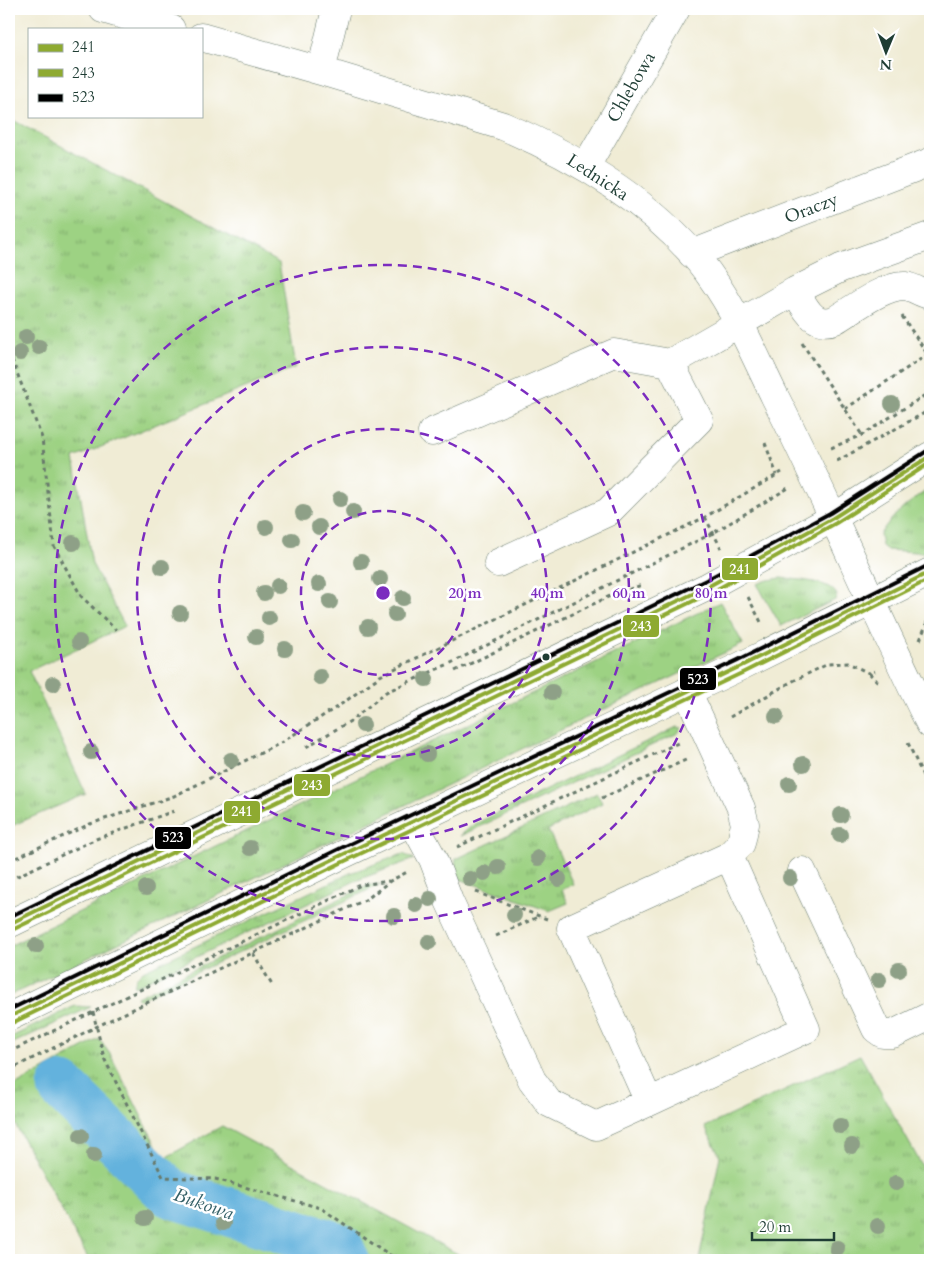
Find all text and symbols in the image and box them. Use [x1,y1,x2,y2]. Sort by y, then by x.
legend [28,28,202,118]
north arrow [862,28,912,78]
text: 241 [72,37,95,57]
street label: Chlebowa [601,47,662,127]
text: N [880,55,892,74]
text: 243 [72,63,95,83]
text: 523 [72,87,95,107]
street label: Lednicka [562,148,634,207]
street label: Oraczy [781,187,842,230]
line badge: 241 [721,557,759,581]
text: 241 [729,560,751,579]
text: 20 m [448,583,482,603]
text: 40 m [530,583,564,603]
text: 60 m [612,583,646,603]
text: 80 m [694,583,728,603]
centre of rings [374,584,392,602]
line badge: 243 [622,614,660,638]
text: 243 [630,617,652,636]
unlabelled marker [541,652,551,662]
line badge: 523 [679,667,717,691]
text: 523 [687,670,709,689]
line badge: 243 [293,773,331,797]
text: 243 [301,776,323,795]
line badge: 241 [223,800,261,824]
text: 241 [231,802,253,821]
line badge: 523 [154,826,192,850]
text: 523 [162,828,184,847]
water label: Bukowa [170,1182,238,1226]
scale bar [752,1209,834,1241]
text: 20 m [759,1217,791,1237]

